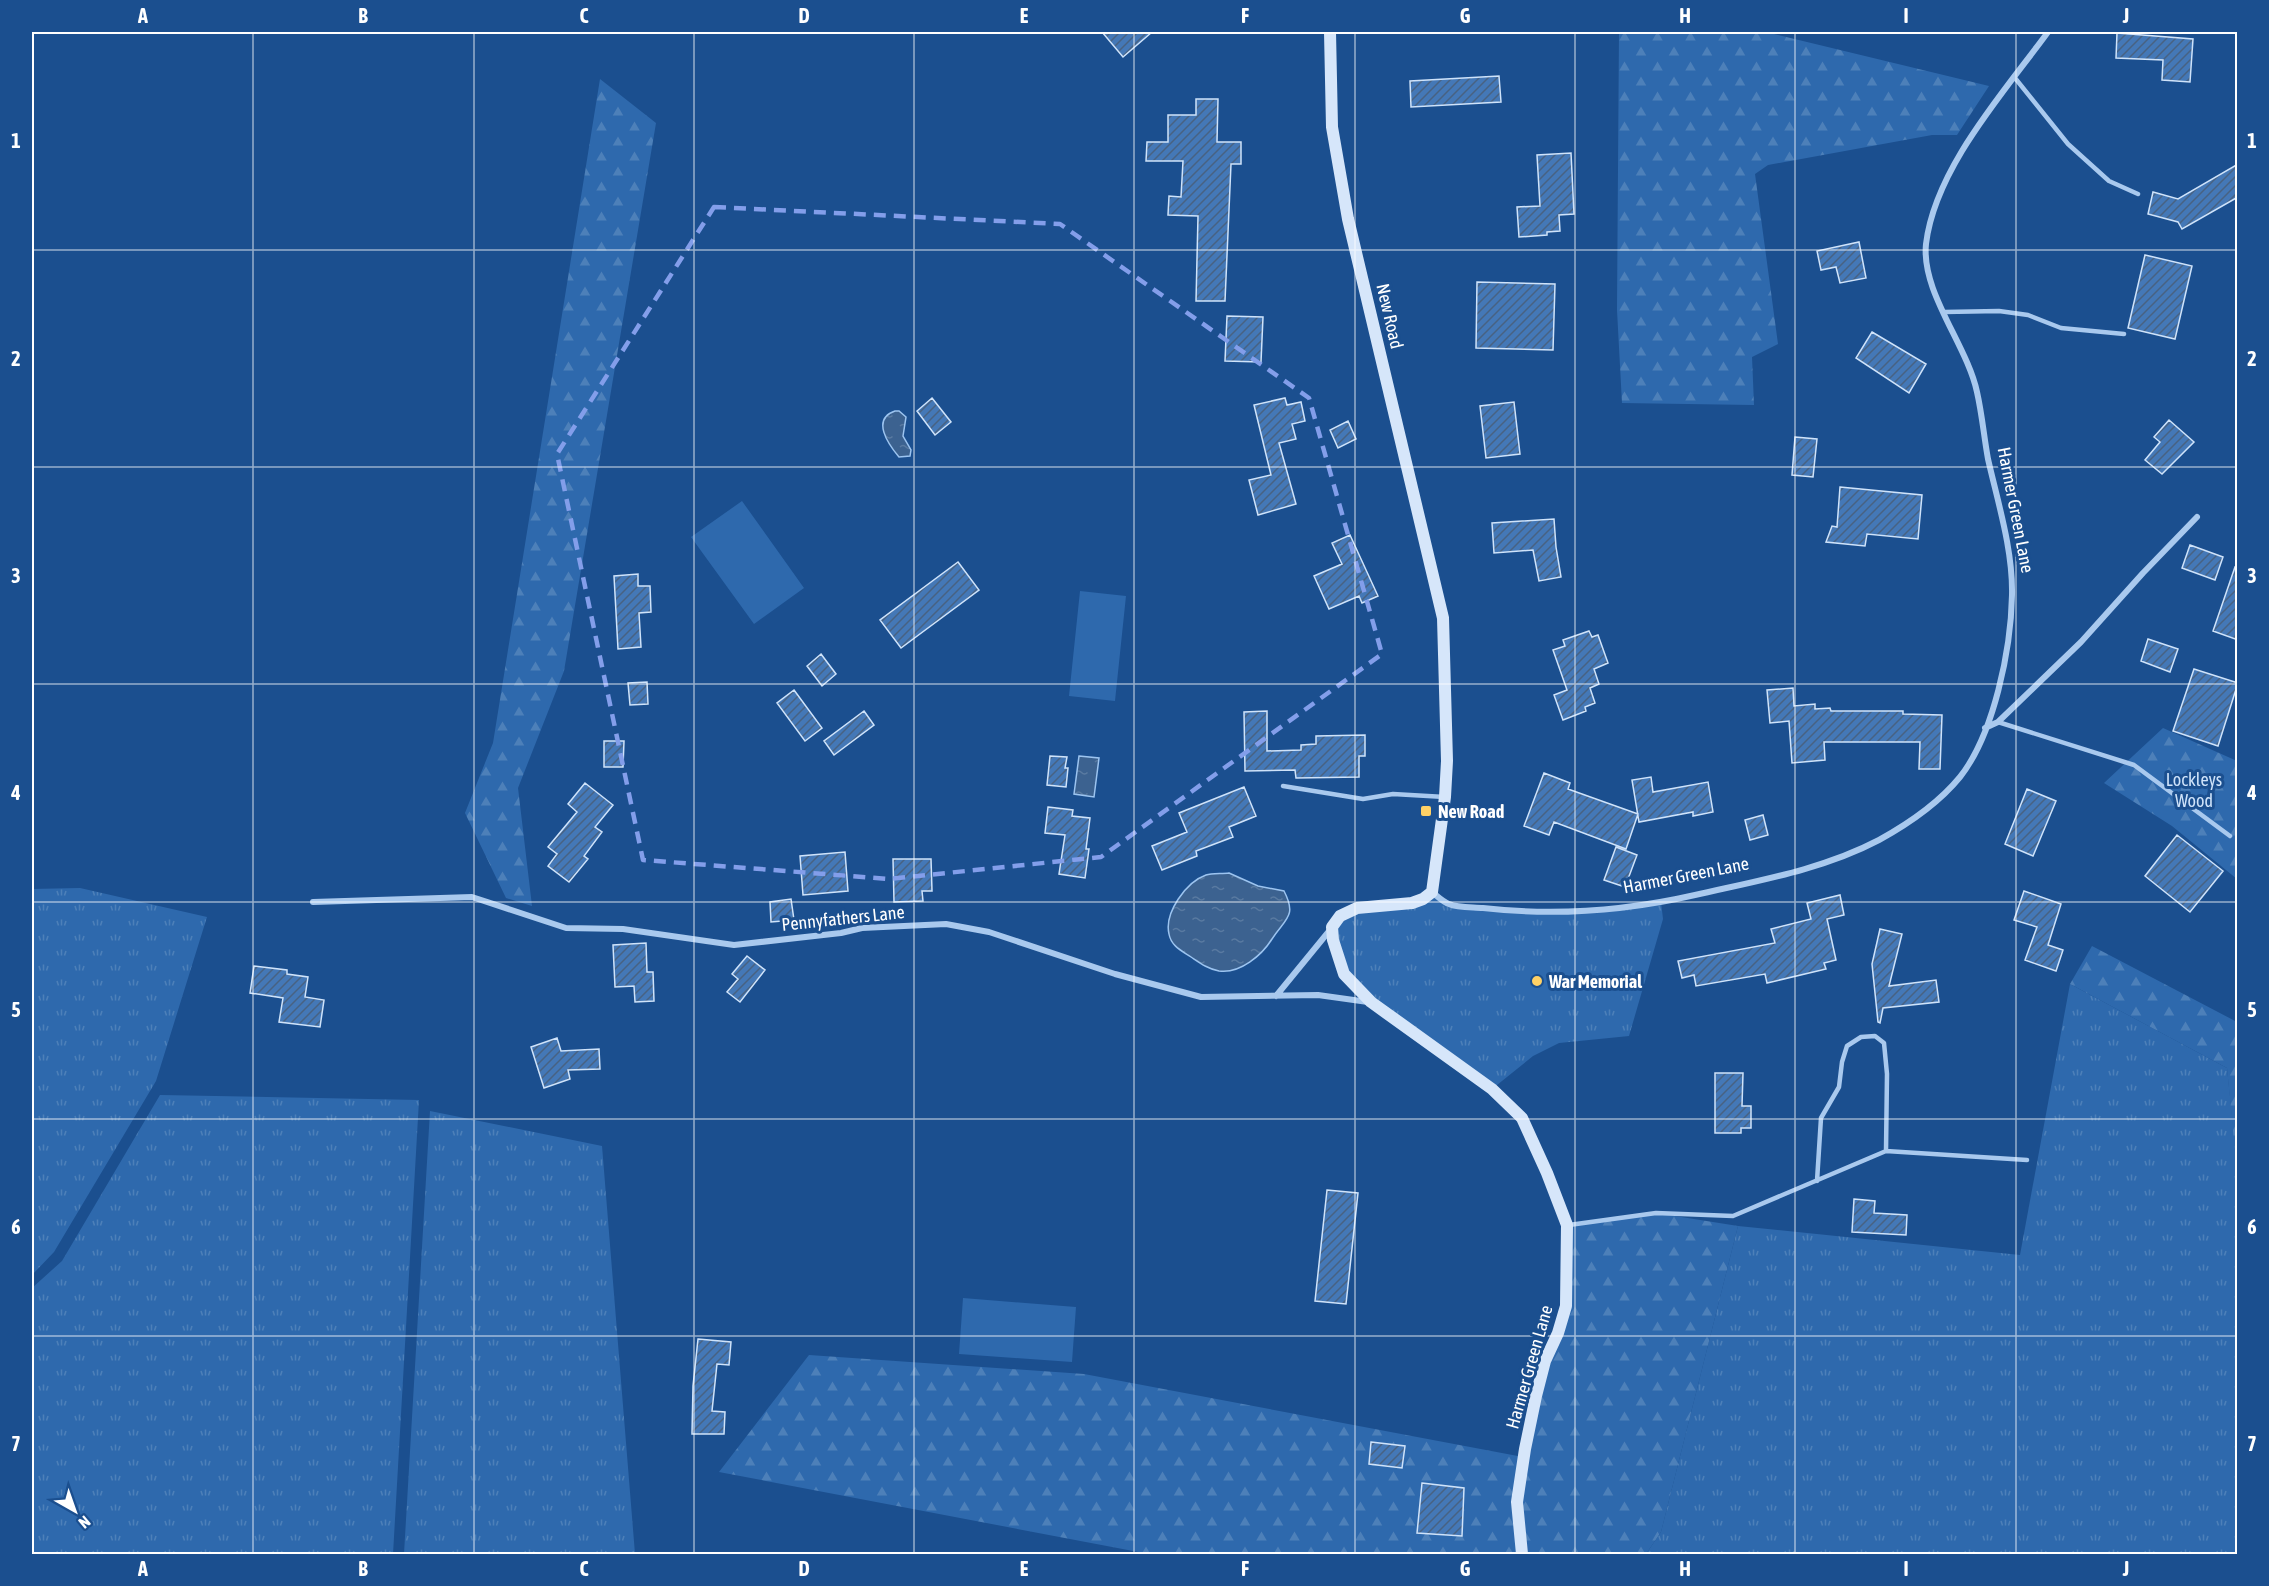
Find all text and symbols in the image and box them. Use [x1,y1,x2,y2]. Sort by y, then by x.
text: A [137,4,148,27]
text: B [358,4,368,27]
text: C [580,4,589,27]
text: D [798,4,810,27]
text: E [1020,4,1029,27]
text: F [1241,4,1249,27]
text: G [1460,4,1471,27]
text: H [1679,4,1691,27]
text: I [1903,4,1909,27]
text: J [2122,4,2129,27]
text: 1 [11,129,21,152]
text: 1 [2247,129,2257,152]
street label: New Road [1372,281,1408,351]
text: 2 [11,347,21,370]
text: 2 [2247,347,2257,370]
street label: Harmer Green Lane [1994,445,2038,575]
text: 3 [11,564,21,587]
text: 3 [2247,564,2257,587]
park label: Lockleys Wood [2166,769,2222,811]
text: 4 [10,781,21,804]
text: 4 [2246,781,2257,804]
place label: New Road [1438,801,1504,822]
marker: New Road [1419,804,1433,818]
street label: Harmer Green Lane [1621,853,1751,897]
street label: Pennyfathers Lane [780,901,906,935]
place label: War Memorial [1548,971,1642,992]
marker: War Memorial [1530,974,1544,988]
text: 5 [11,998,21,1021]
text: 5 [2247,998,2257,1021]
text: 6 [11,1215,21,1238]
text: 6 [2247,1215,2257,1238]
street label: Harmer Green Lane [1501,1303,1557,1431]
text: 7 [11,1432,21,1455]
text: 7 [2247,1432,2257,1455]
north arrow [45,1481,105,1541]
text: N [75,1513,94,1532]
text: A [137,1557,148,1580]
text: B [358,1557,368,1580]
text: C [580,1557,589,1580]
text: D [798,1557,810,1580]
text: E [1020,1557,1029,1580]
text: F [1241,1557,1249,1580]
text: G [1460,1557,1471,1580]
text: H [1679,1557,1691,1580]
text: I [1903,1557,1909,1580]
text: J [2122,1557,2129,1580]

